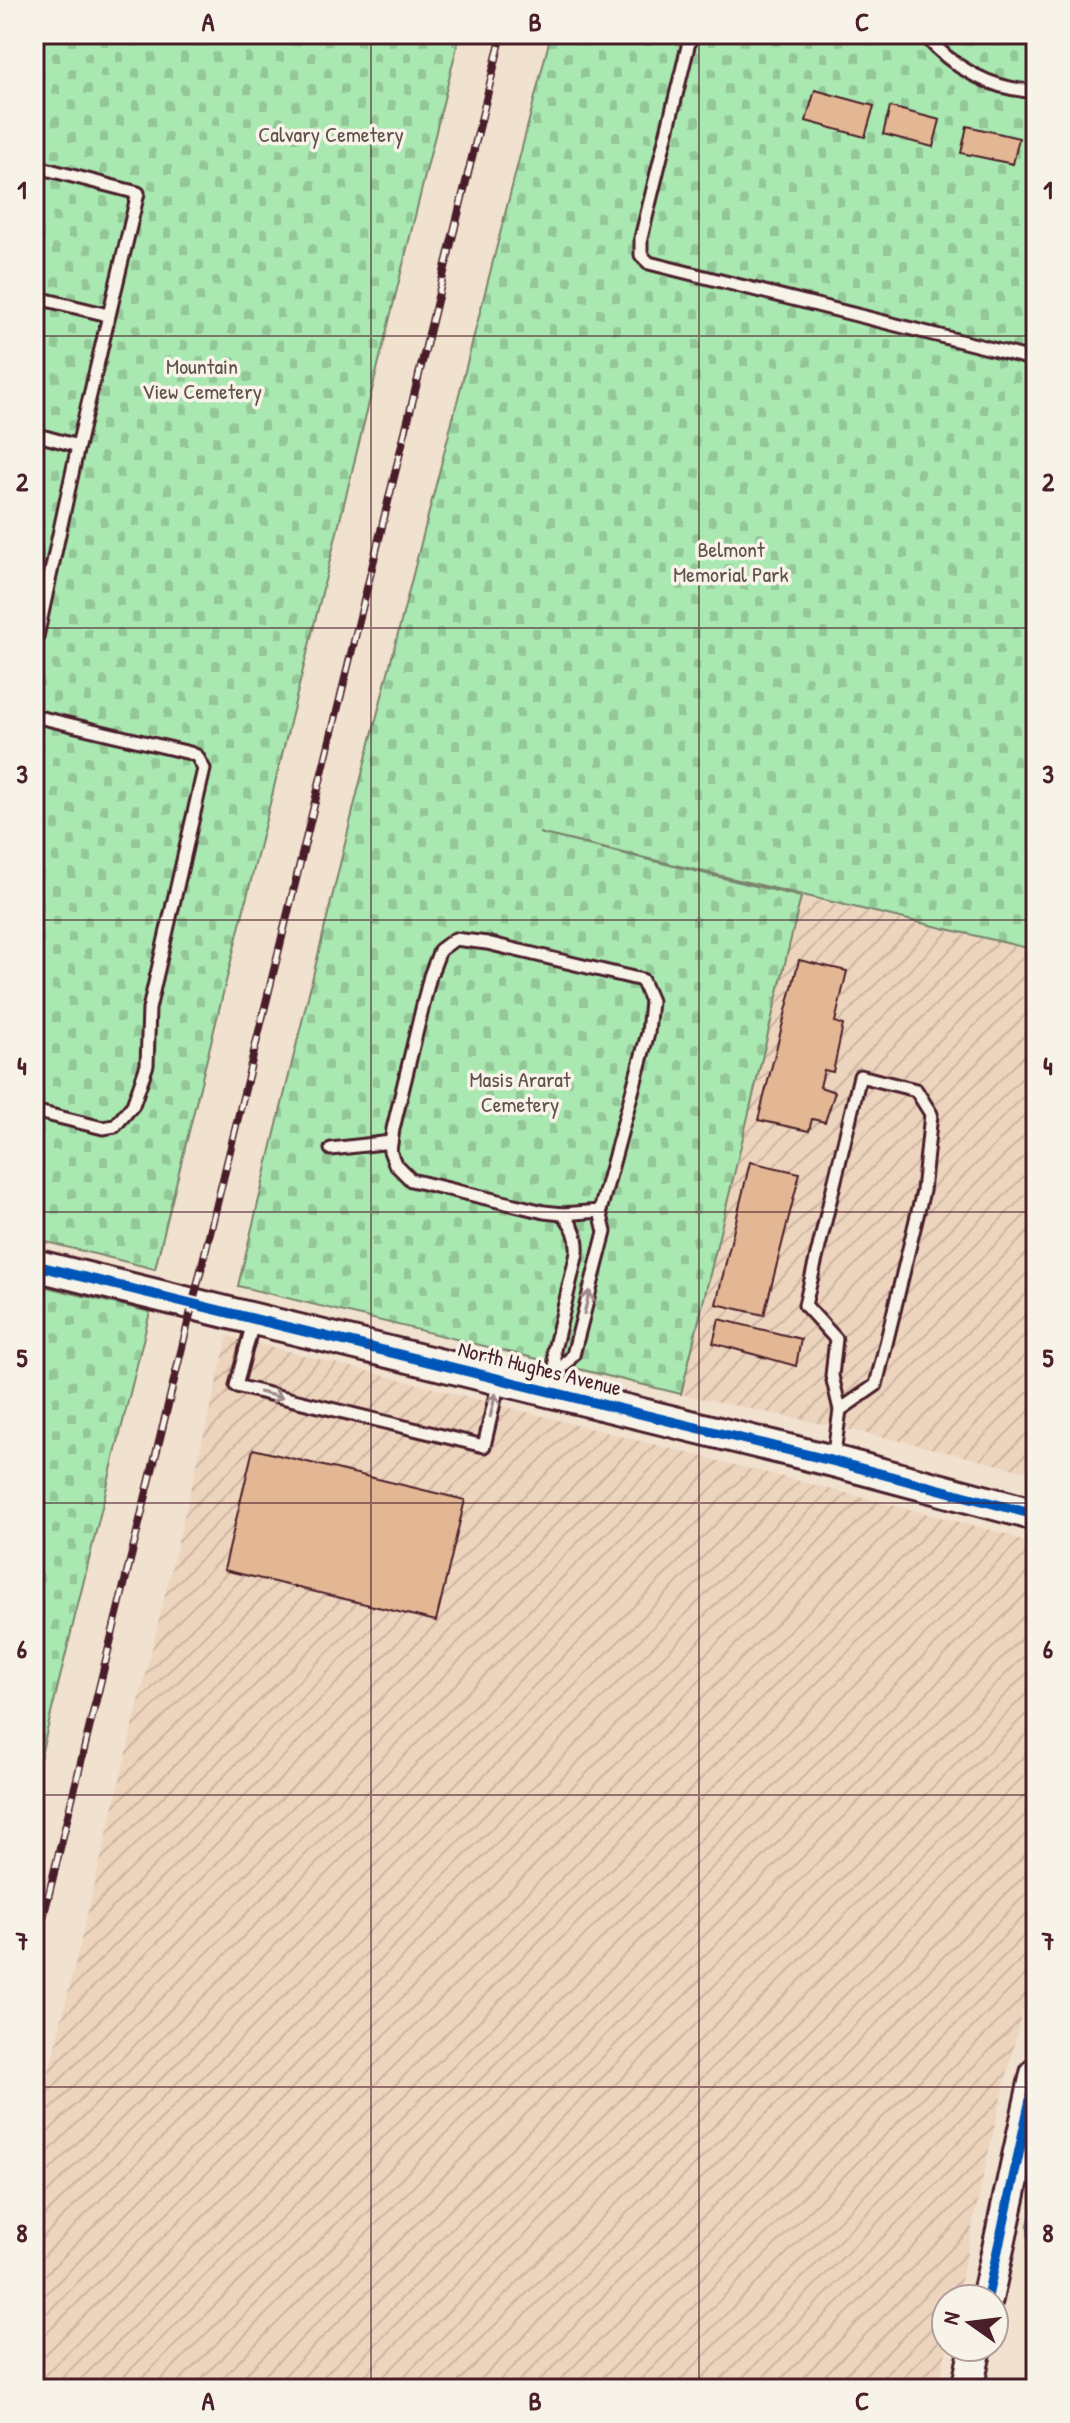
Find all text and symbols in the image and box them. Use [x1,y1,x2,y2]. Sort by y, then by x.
text: A [202,4,215,39]
text: B [528,4,542,39]
text: C [855,4,869,39]
park label: Calvary Cemetery [258,119,404,149]
text: 1 [17,172,27,207]
text: 1 [1043,172,1053,207]
park label: Mountain View Cemetery [142,351,262,406]
text: 2 [16,464,29,499]
text: 2 [1042,464,1055,499]
park label: Belmont Memorial Park [673,534,789,589]
text: 3 [16,756,28,791]
text: 3 [1042,756,1054,791]
text: 4 [17,1048,27,1083]
text: 4 [1043,1048,1053,1083]
park label: Masis Ararat Cemetery [469,1064,571,1119]
one-way arrow [580,1290,595,1316]
street label: North Hughes Avenue [455,1333,625,1403]
text: 5 [17,1340,28,1375]
text: 5 [1043,1340,1054,1375]
one-way arrow [258,1388,284,1403]
one-way arrow [486,1393,501,1419]
text: 6 [17,1631,28,1666]
text: 6 [1043,1631,1054,1666]
text: 7 [15,1923,29,1958]
text: 7 [1041,1923,1055,1958]
text: 8 [16,2215,28,2250]
text: 8 [1042,2215,1054,2250]
north arrow [930,2283,1010,2363]
text: N [935,2309,967,2327]
text: A [202,2383,215,2418]
text: B [528,2383,542,2418]
text: C [855,2383,869,2418]

